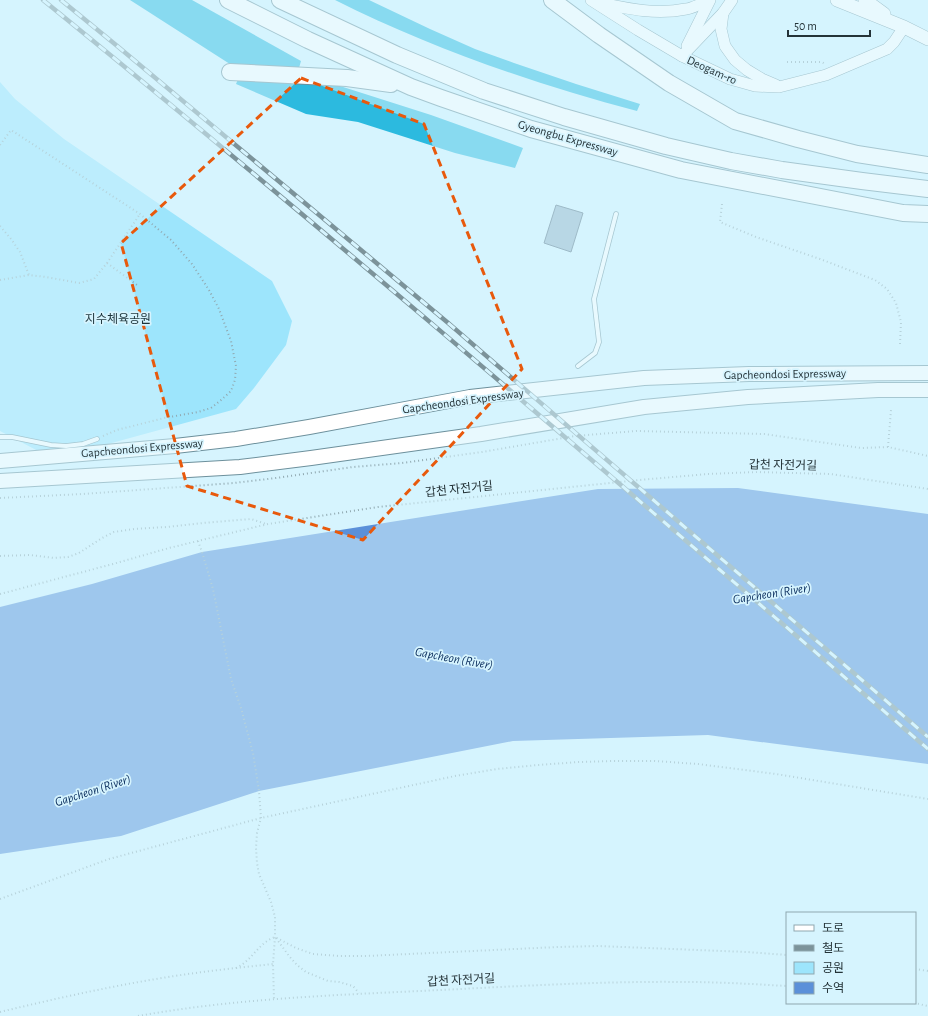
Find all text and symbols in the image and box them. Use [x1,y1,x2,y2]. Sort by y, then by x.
scale bar [788,12,870,38]
text: 50 m [794,20,817,32]
street label: Deogam-ro [685,54,739,86]
street label: Gyeongbu Expressway [516,118,619,159]
park label: 지수체육공원 [85,313,151,325]
street label: Gapcheondosi Expressway [724,367,846,382]
street label: Gapcheondosi Expressway [402,387,524,416]
street label: Gapcheondosi Expressway [81,437,203,460]
street label: 갑천 자전거길 [749,457,817,472]
street label: 갑천 자전거길 [424,478,494,499]
water label: Gapcheon (River) [732,581,812,607]
water label: Gapcheon (River) [414,646,494,672]
water label: Gapcheon (River) [53,773,133,809]
legend [786,912,916,1004]
text: 도로 [822,922,844,934]
text: 철도 [822,942,844,954]
text: 공원 [822,962,844,974]
street label: 갑천 자전거길 [427,971,495,988]
text: 수역 [822,982,844,994]

